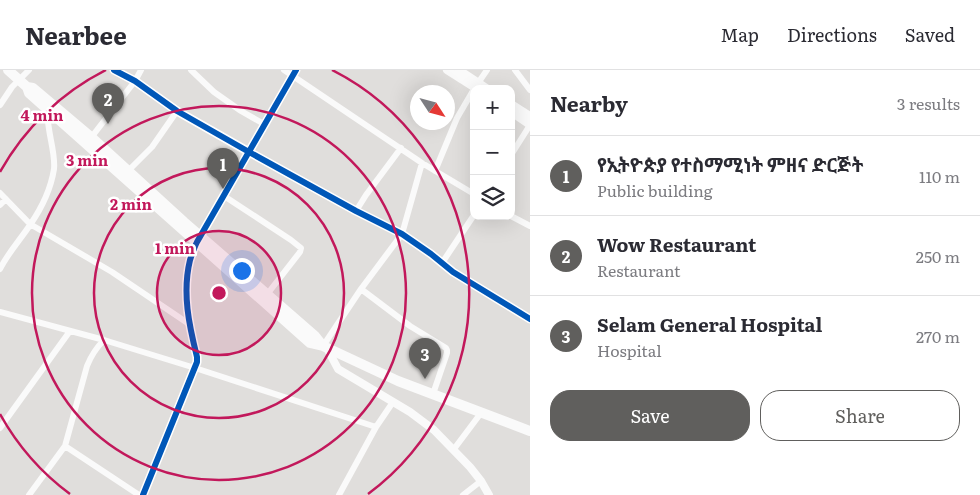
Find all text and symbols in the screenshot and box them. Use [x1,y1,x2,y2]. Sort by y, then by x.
text: Nearbee [25,17,127,52]
text: Map [721,21,759,48]
text: Directions [787,21,877,48]
text: Saved [905,21,955,48]
pin: 2 [92,83,124,124]
north arrow [410,85,455,130]
map controls [470,85,515,220]
button: + [470,85,515,130]
text: Nearby [550,87,628,118]
text: 3 results [897,91,960,115]
text: 4 min [21,103,64,126]
button: − [470,130,515,175]
text: 3 min [66,148,109,171]
pin: 1 [207,148,239,189]
text: የኢትዮጵያ የተስማሚነት ምዘና ድርጅት [597,150,863,178]
text: 1 [563,164,569,188]
text: 110 m [919,164,960,188]
button: layers [470,175,515,220]
text: Public building [597,178,713,202]
text: 2 min [110,192,153,215]
text: Wow Restaurant [597,230,756,258]
text: 1 min [155,236,196,259]
text: 2 [562,244,570,268]
text: 250 m [916,244,960,268]
your location [229,258,255,284]
text: Restaurant [597,258,681,282]
centre of rings [210,284,228,302]
text: Selam General Hospital [597,310,822,338]
text: 3 [562,324,570,348]
text: 270 m [916,324,960,348]
pin: 3 [409,338,441,379]
text: Hospital [597,338,662,362]
button: Save [550,390,750,441]
button: Share [760,390,960,441]

